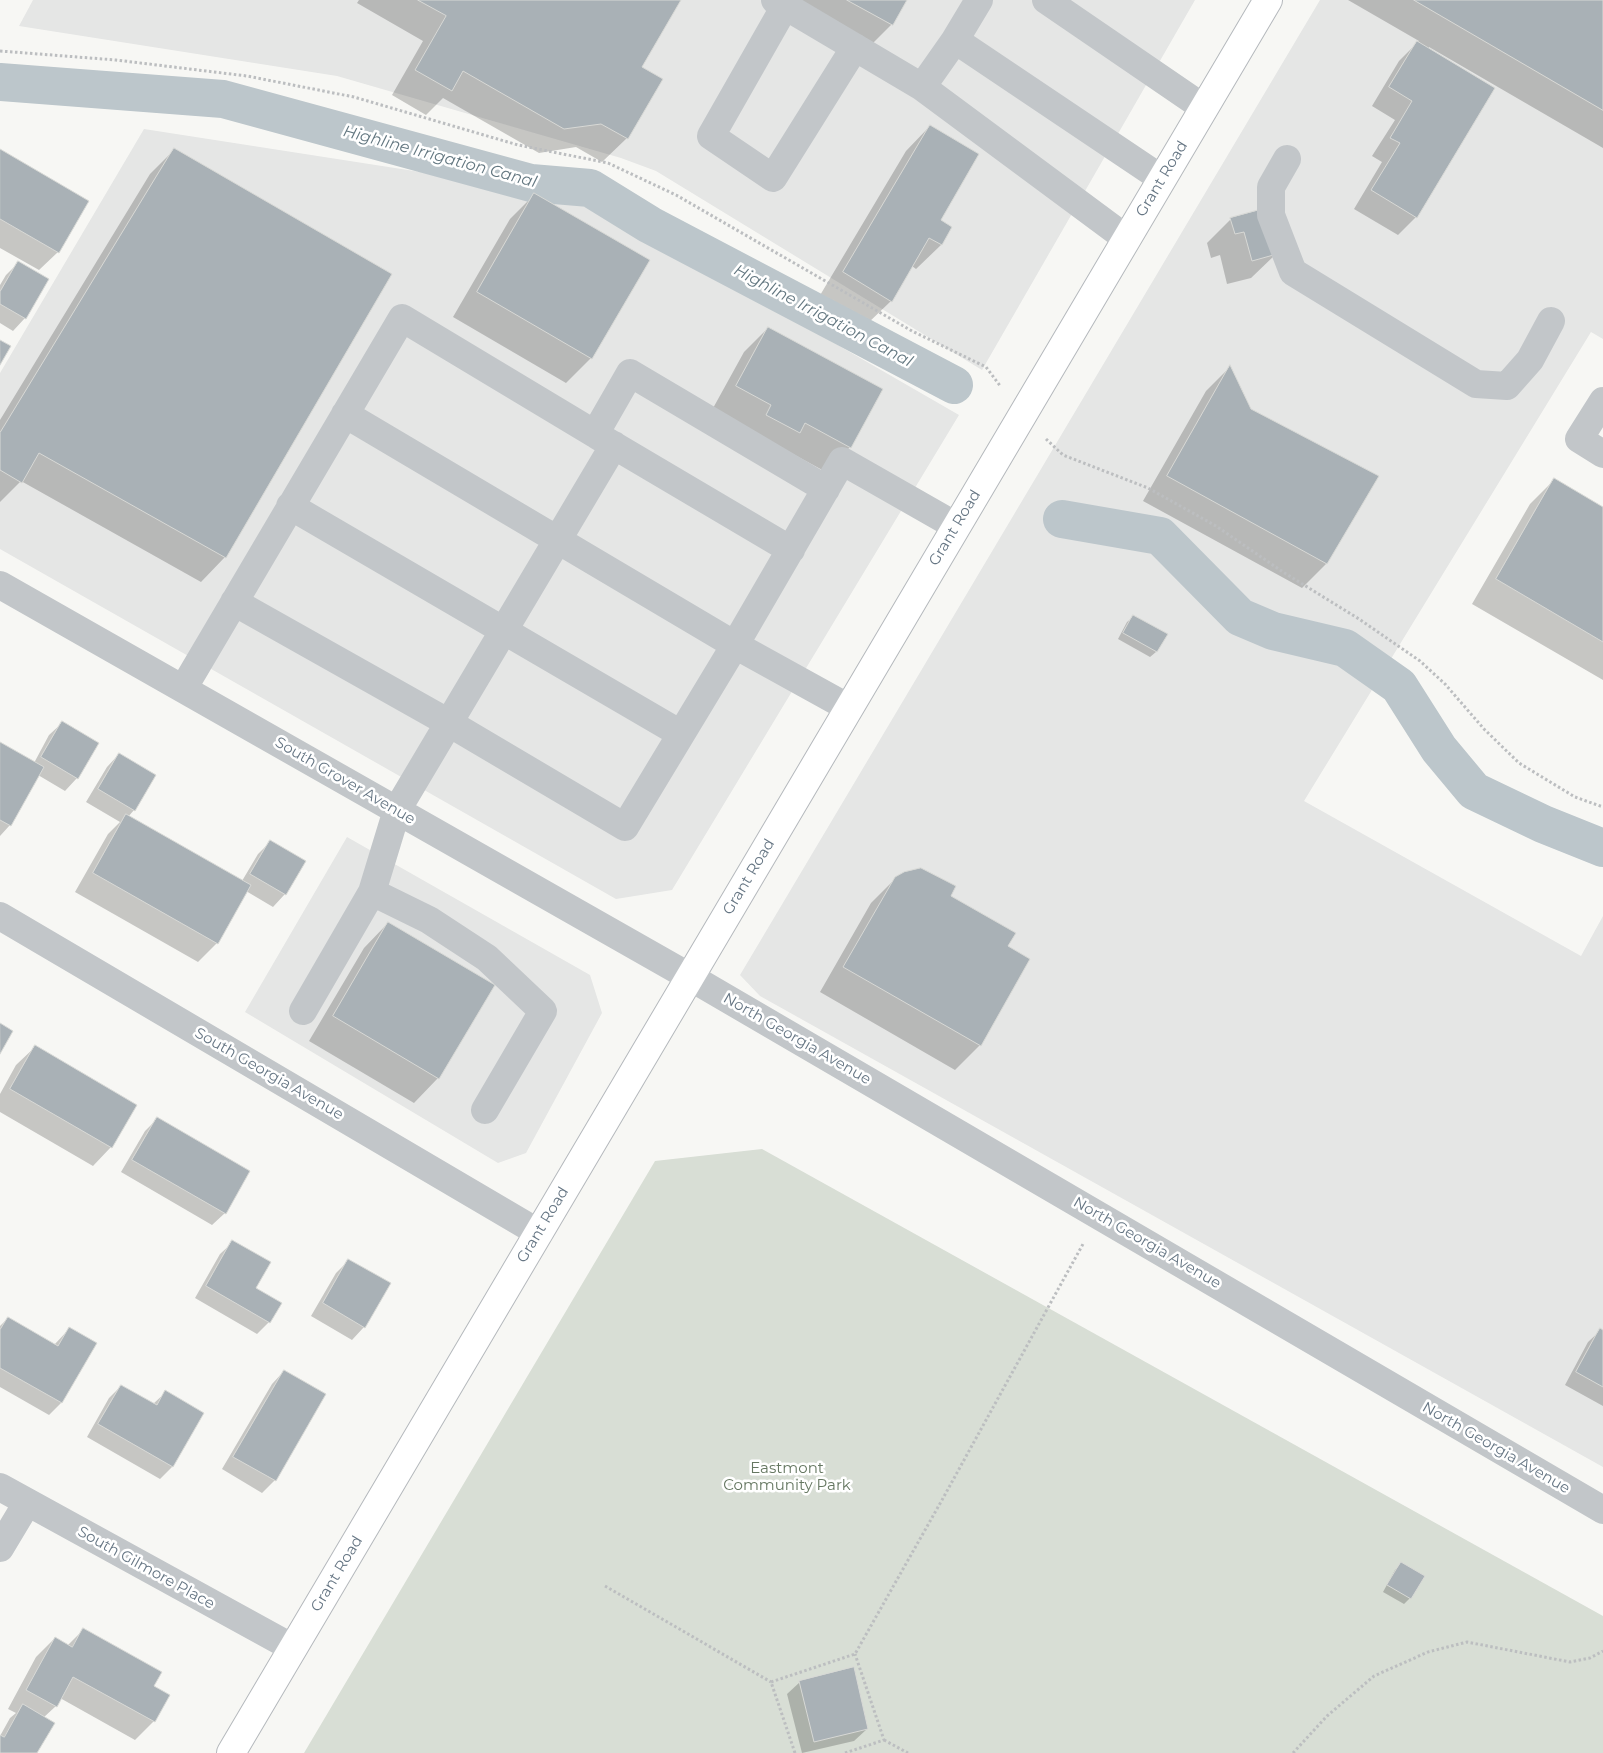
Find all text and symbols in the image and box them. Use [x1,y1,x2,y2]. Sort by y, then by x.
water label: Highline Irrigation Canal [341,122,539,192]
street label: Grant Road [1132,138,1192,220]
water label: Highline Irrigation Canal [730,261,916,371]
street label: Grant Road [925,487,985,569]
street label: South Grover Avenue [272,733,418,829]
street label: Grant Road [719,836,779,918]
street label: North Georgia Avenue [720,989,874,1089]
street label: South Georgia Avenue [192,1024,346,1124]
street label: Grant Road [513,1184,573,1266]
street label: North Georgia Avenue [1070,1193,1224,1293]
street label: North Georgia Avenue [1419,1398,1573,1498]
park label: Eastmont Community Park [723,1460,851,1495]
street label: South Gilmore Place [74,1523,218,1613]
street label: Grant Road [307,1533,367,1615]

